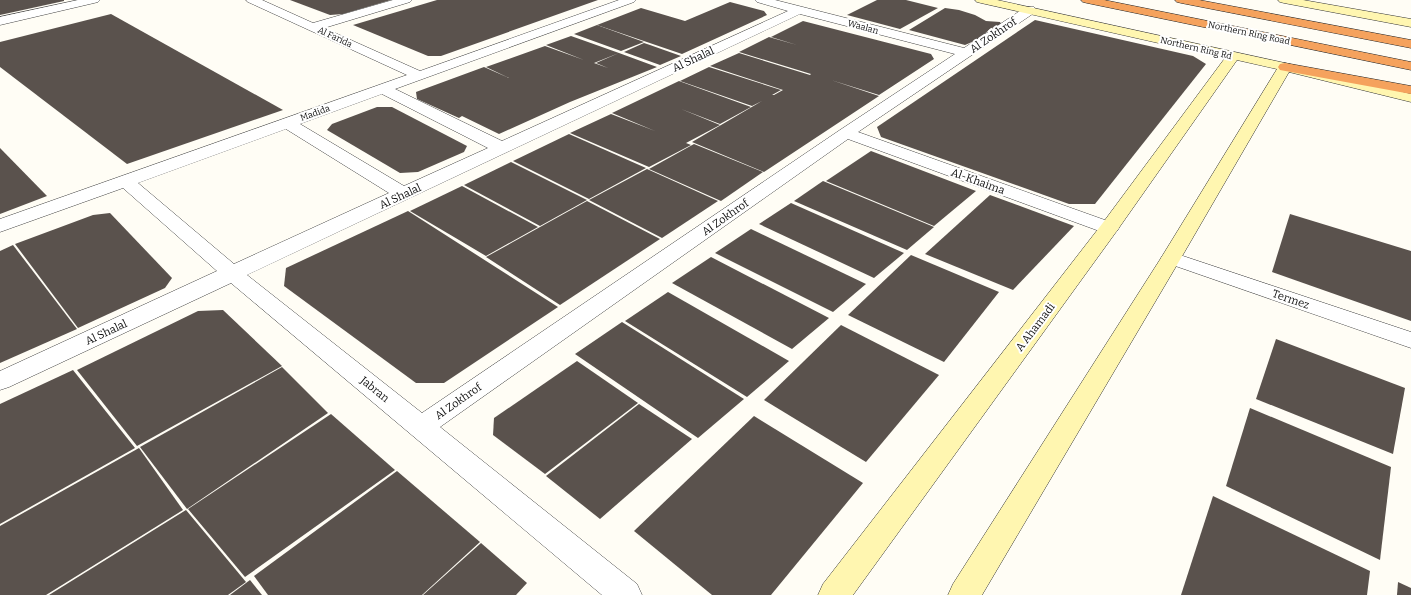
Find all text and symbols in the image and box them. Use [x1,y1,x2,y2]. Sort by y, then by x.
street label: Al Zokhrof [967,14,1020,56]
street label: Waalan [847,18,880,36]
street label: Northern Ring Road [1207,19,1291,47]
street label: Al Farida [316,25,354,49]
street label: Northern Ring Rd [1159,35,1233,61]
street label: Al Shalal [670,44,716,75]
street label: Madida [299,103,331,123]
street label: Al-Khaima [949,166,1006,197]
street label: Al Shalal [377,181,423,212]
street label: Al Zokhrof [700,196,752,238]
street label: Termez [1271,287,1311,312]
street label: A Ahamadi [1013,300,1058,354]
street label: Al Shalal [83,317,129,348]
street label: Jabran [357,373,392,405]
street label: Al Zokhrof [433,380,485,422]

